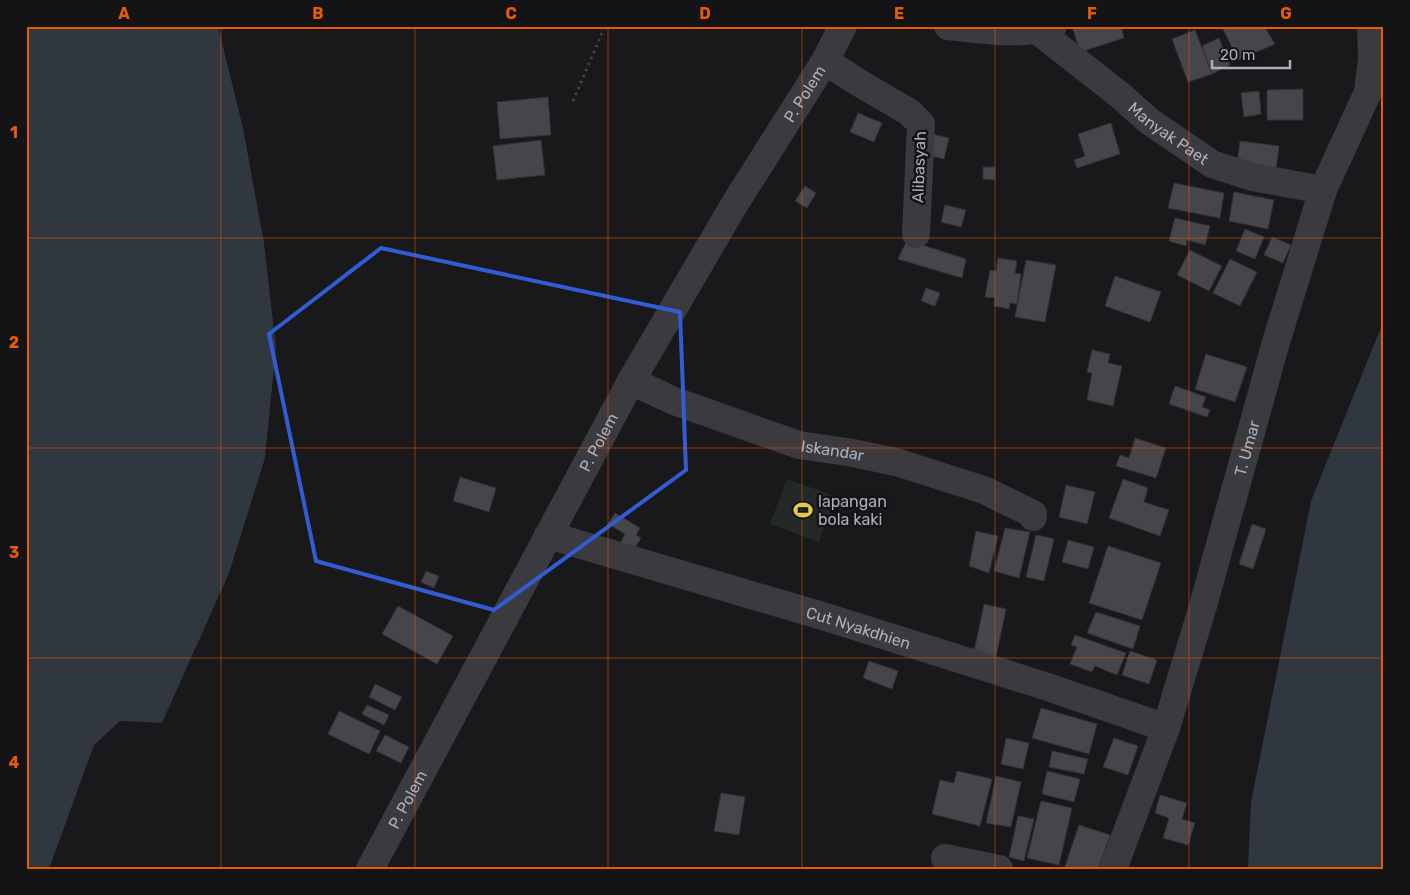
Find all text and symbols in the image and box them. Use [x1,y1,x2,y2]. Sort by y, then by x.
text: A [118,4,130,23]
text: B [312,4,324,23]
text: C [505,4,517,23]
text: D [699,4,711,23]
text: E [894,4,904,23]
text: F [1087,4,1097,23]
text: G [1280,4,1292,23]
scale bar [1212,38,1290,70]
text: 20 m [1220,46,1255,64]
street label: P. Polem [779,62,829,126]
street label: Manyak Paet [1125,98,1212,168]
text: 1 [10,123,18,142]
street label: Alibasyah [908,131,930,203]
text: 2 [9,333,19,352]
street label: P. Polem [575,410,622,475]
street label: T. Umar [1230,418,1263,478]
street label: Iskandar [800,436,866,465]
place label: lapangan bola kaki [818,492,887,529]
sports icon: lapangan bola kaki [792,499,814,521]
text: 3 [9,543,19,562]
street label: Cut Nyakdhien [804,602,913,653]
text: 4 [9,753,20,772]
street label: P. Polem [384,767,431,832]

